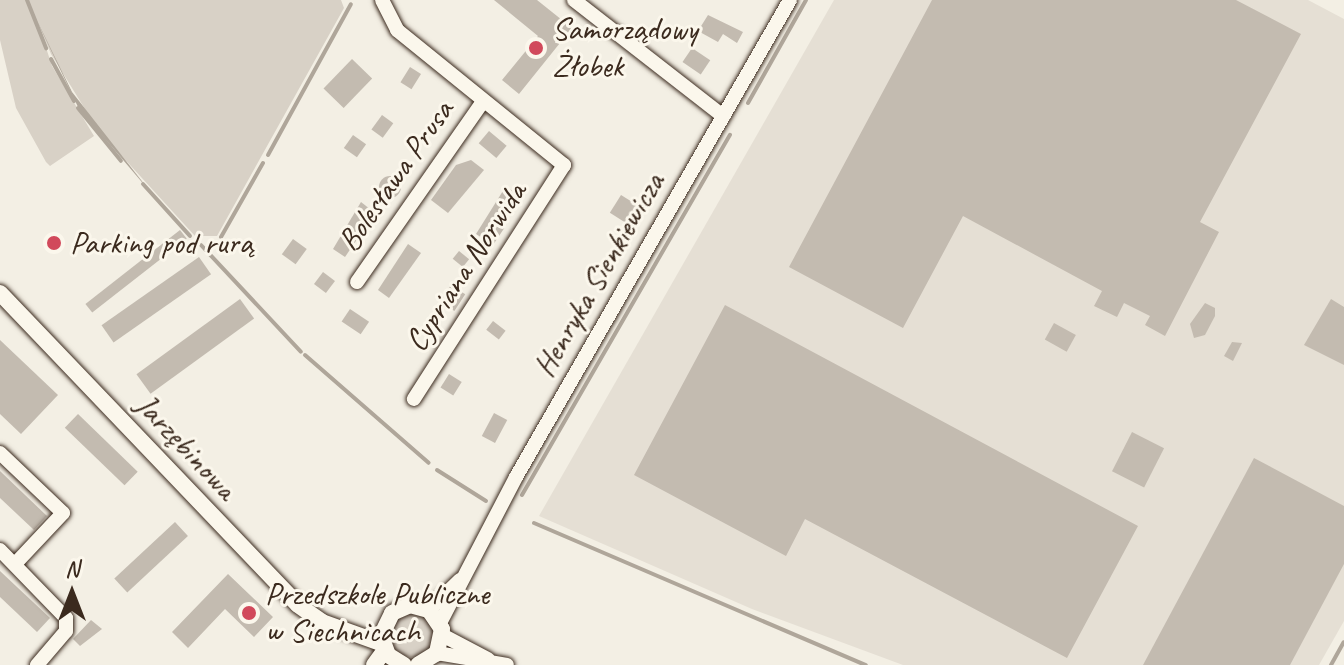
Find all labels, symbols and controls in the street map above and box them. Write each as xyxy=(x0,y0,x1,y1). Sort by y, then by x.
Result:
place label: Samorządowy Żłobek xyxy=(552,11,697,86)
marker: Samorządowy Żłobek xyxy=(527,39,545,57)
street label: Bolesława Prusa xyxy=(330,93,462,259)
street label: Henryka Sienkiewicza xyxy=(525,166,673,384)
street label: Cypriana Norwida xyxy=(397,175,535,359)
place label: Parking pod rurą xyxy=(70,224,253,262)
marker: Parking pod rurą xyxy=(45,234,63,252)
street label: Jarzębinowa xyxy=(127,386,245,508)
north arrow xyxy=(32,553,112,633)
text: N xyxy=(65,555,79,583)
place label: Przedszkole Publiczne w Siechnicach xyxy=(265,576,489,651)
marker: Przedszkole Publiczne w Siechnicach xyxy=(240,604,258,622)

